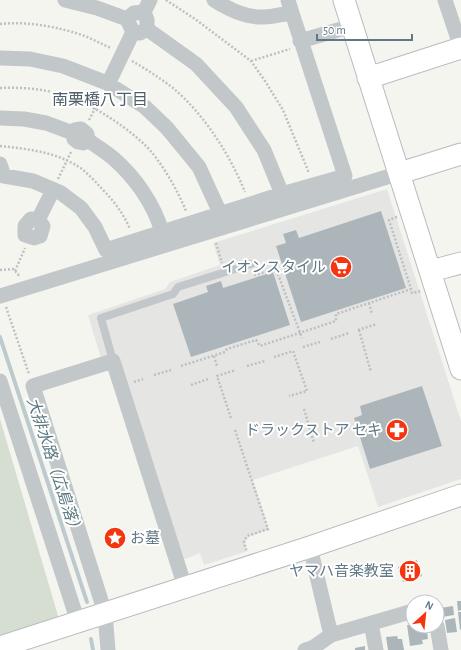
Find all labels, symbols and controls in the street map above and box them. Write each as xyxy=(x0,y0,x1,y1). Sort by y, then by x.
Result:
scale bar xyxy=(317,16,412,42)
text: 50 m xyxy=(323,24,346,36)
district label: 南栗橋八丁目 xyxy=(52,91,148,108)
supermarket icon: イオンスタイル xyxy=(328,254,354,280)
place label: イオンスタイル xyxy=(221,259,326,275)
water label: 大排水路（広島落） xyxy=(24,395,85,537)
pharmacy icon: ドラックストア セキ xyxy=(384,417,410,443)
place label: ドラックストア セキ xyxy=(245,422,382,438)
place icon: お墓 xyxy=(102,525,128,551)
place label: お墓 xyxy=(130,530,160,546)
building icon: ヤマハ音楽教室 xyxy=(397,558,423,584)
place label: ヤマハ音楽教室 xyxy=(289,563,394,579)
north arrow xyxy=(405,594,445,634)
text: N xyxy=(423,599,435,612)

